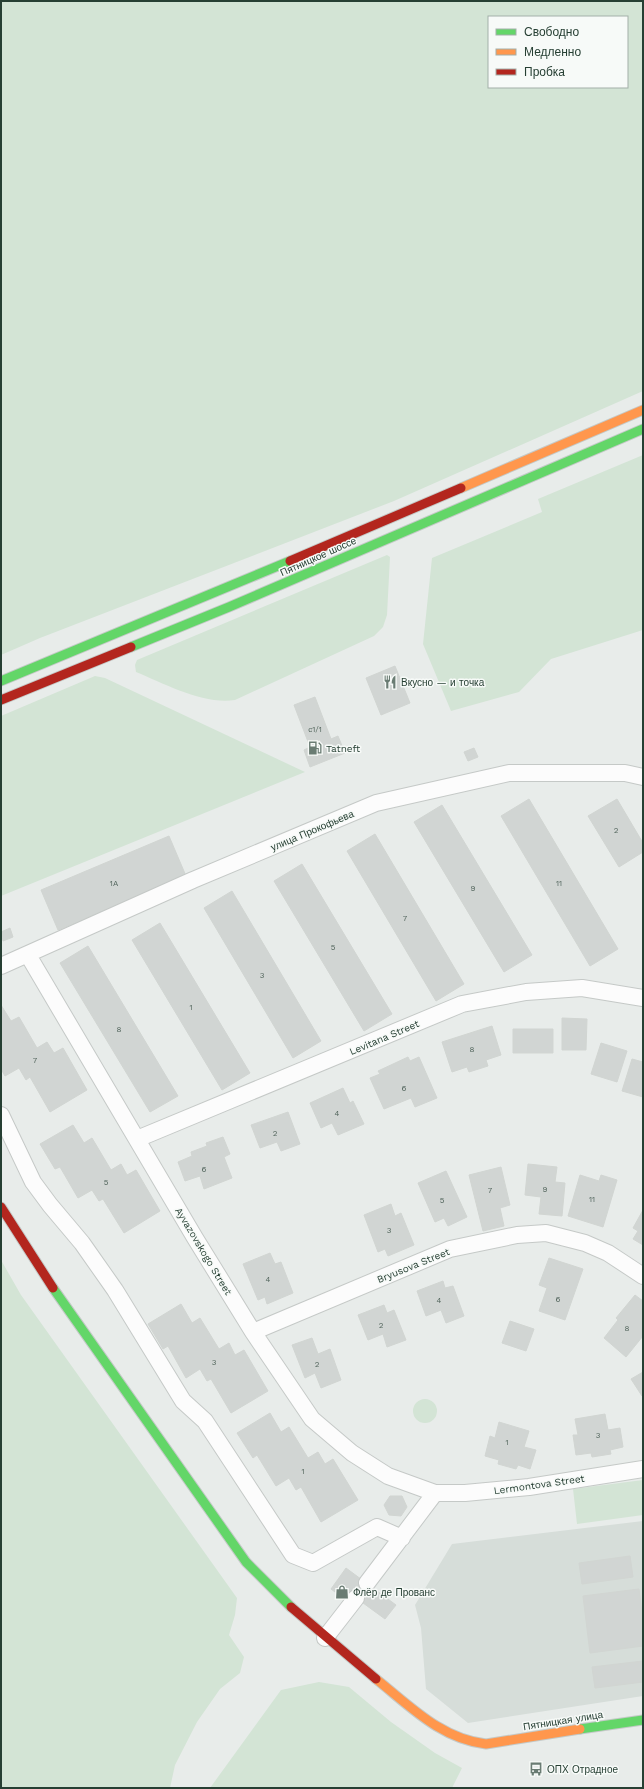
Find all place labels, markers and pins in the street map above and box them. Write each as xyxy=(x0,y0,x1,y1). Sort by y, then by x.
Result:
restaurant icon: Вкусно — и точка xyxy=(382,674,398,690)
place label: Вкусно — и точка xyxy=(401,677,485,688)
fuel station icon: Tatneft xyxy=(307,740,323,756)
place label: Tatneft xyxy=(326,743,361,754)
shop icon: Флёр де Прованс xyxy=(334,1584,350,1600)
place label: Флёр де Прованс xyxy=(353,1587,435,1598)
bus stop icon: ОПХ Отрадное xyxy=(528,1761,544,1777)
place label: ОПХ Отрадное xyxy=(547,1764,618,1775)

